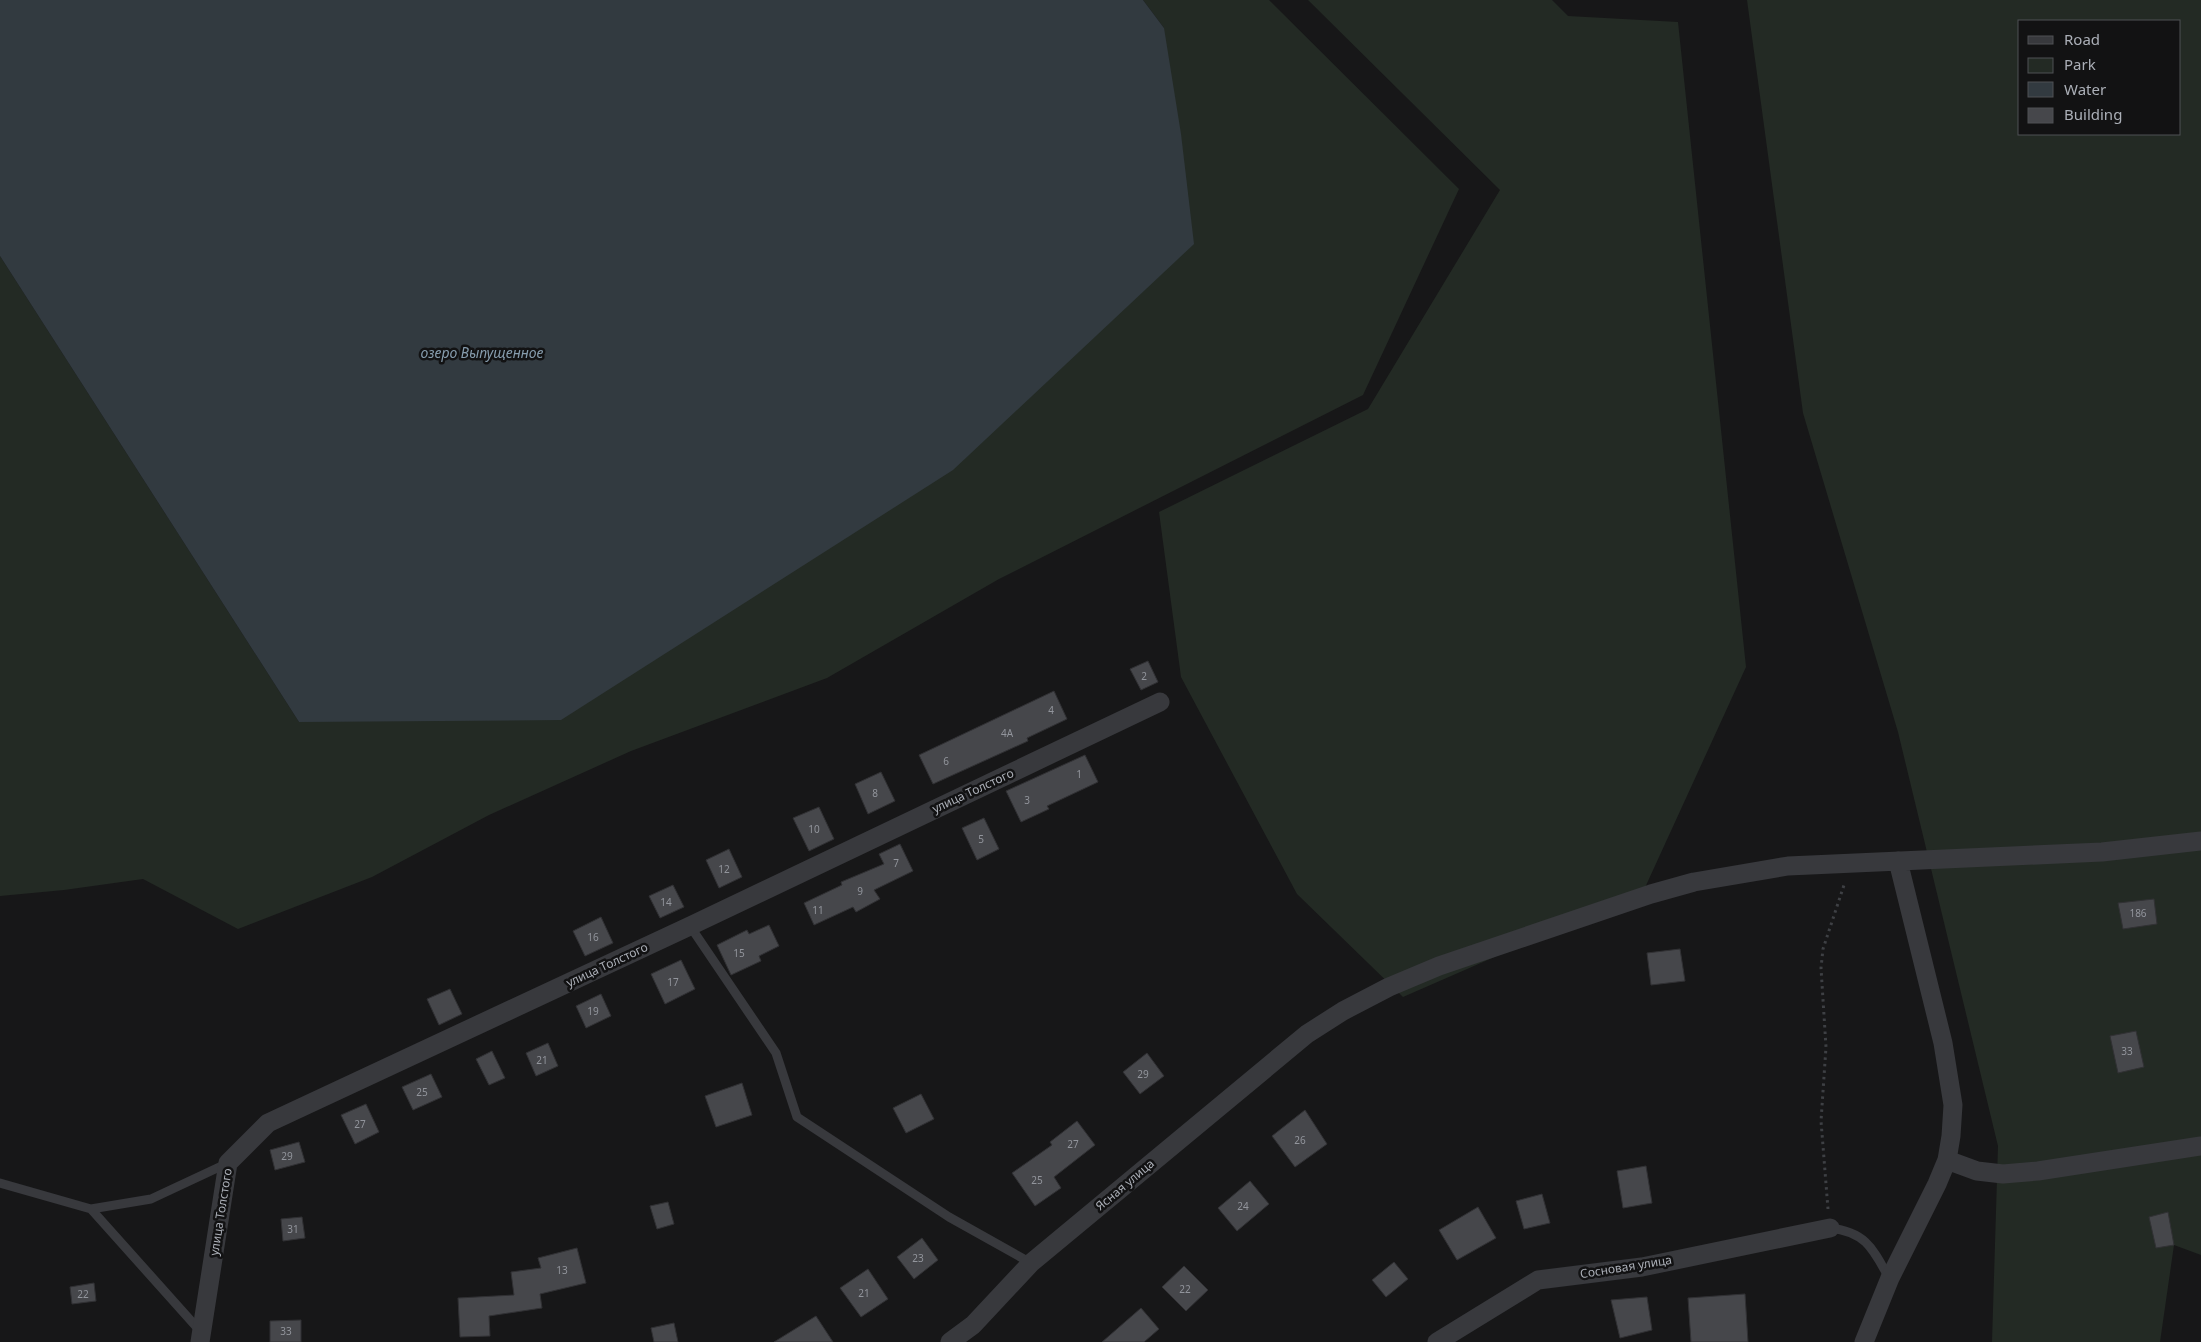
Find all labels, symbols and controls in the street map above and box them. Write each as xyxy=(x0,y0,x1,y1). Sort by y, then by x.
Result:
legend xyxy=(2018,20,2181,135)
text: Road xyxy=(2064,29,2100,49)
text: Park xyxy=(2064,54,2096,74)
text: Water xyxy=(2064,79,2106,99)
text: Building xyxy=(2064,104,2122,124)
water label: озеро Выпущенное xyxy=(421,343,544,362)
house number: 2 xyxy=(1141,669,1147,683)
house number: 4 xyxy=(1048,703,1054,717)
house number: 4А xyxy=(1001,726,1014,740)
house number: 6 xyxy=(943,754,949,768)
street label: улица Толстого xyxy=(929,764,1016,817)
house number: 1 xyxy=(1076,767,1082,781)
house number: 8 xyxy=(872,786,878,800)
house number: 3 xyxy=(1024,793,1030,807)
house number: 10 xyxy=(808,822,820,836)
house number: 5 xyxy=(978,832,984,846)
house number: 7 xyxy=(893,856,899,870)
house number: 12 xyxy=(718,862,730,876)
house number: 9 xyxy=(857,884,863,898)
house number: 14 xyxy=(660,895,672,909)
house number: 11 xyxy=(812,903,824,917)
house number: 186 xyxy=(2129,906,2147,920)
house number: 16 xyxy=(587,930,599,944)
street label: улица Толстого xyxy=(563,938,650,991)
house number: 15 xyxy=(733,946,745,960)
house number: 17 xyxy=(667,975,679,989)
house number: 19 xyxy=(587,1004,599,1018)
house number: 33 xyxy=(2121,1044,2133,1058)
house number: 21 xyxy=(536,1053,548,1067)
house number: 29 xyxy=(1137,1067,1149,1081)
house number: 25 xyxy=(416,1085,428,1099)
house number: 27 xyxy=(354,1117,366,1131)
house number: 26 xyxy=(1294,1133,1306,1147)
house number: 27 xyxy=(1067,1137,1079,1151)
house number: 29 xyxy=(281,1149,293,1163)
street label: Ясная улица xyxy=(1092,1155,1158,1214)
street label: улица Толстого xyxy=(205,1167,236,1257)
house number: 25 xyxy=(1031,1173,1043,1187)
house number: 24 xyxy=(1237,1199,1249,1213)
house number: 31 xyxy=(287,1222,299,1236)
house number: 23 xyxy=(912,1251,924,1265)
street label: Сосновая улица xyxy=(1579,1251,1673,1282)
house number: 13 xyxy=(556,1263,568,1277)
house number: 22 xyxy=(1179,1282,1191,1296)
house number: 21 xyxy=(858,1286,870,1300)
house number: 22 xyxy=(77,1287,89,1301)
house number: 33 xyxy=(280,1324,292,1338)

